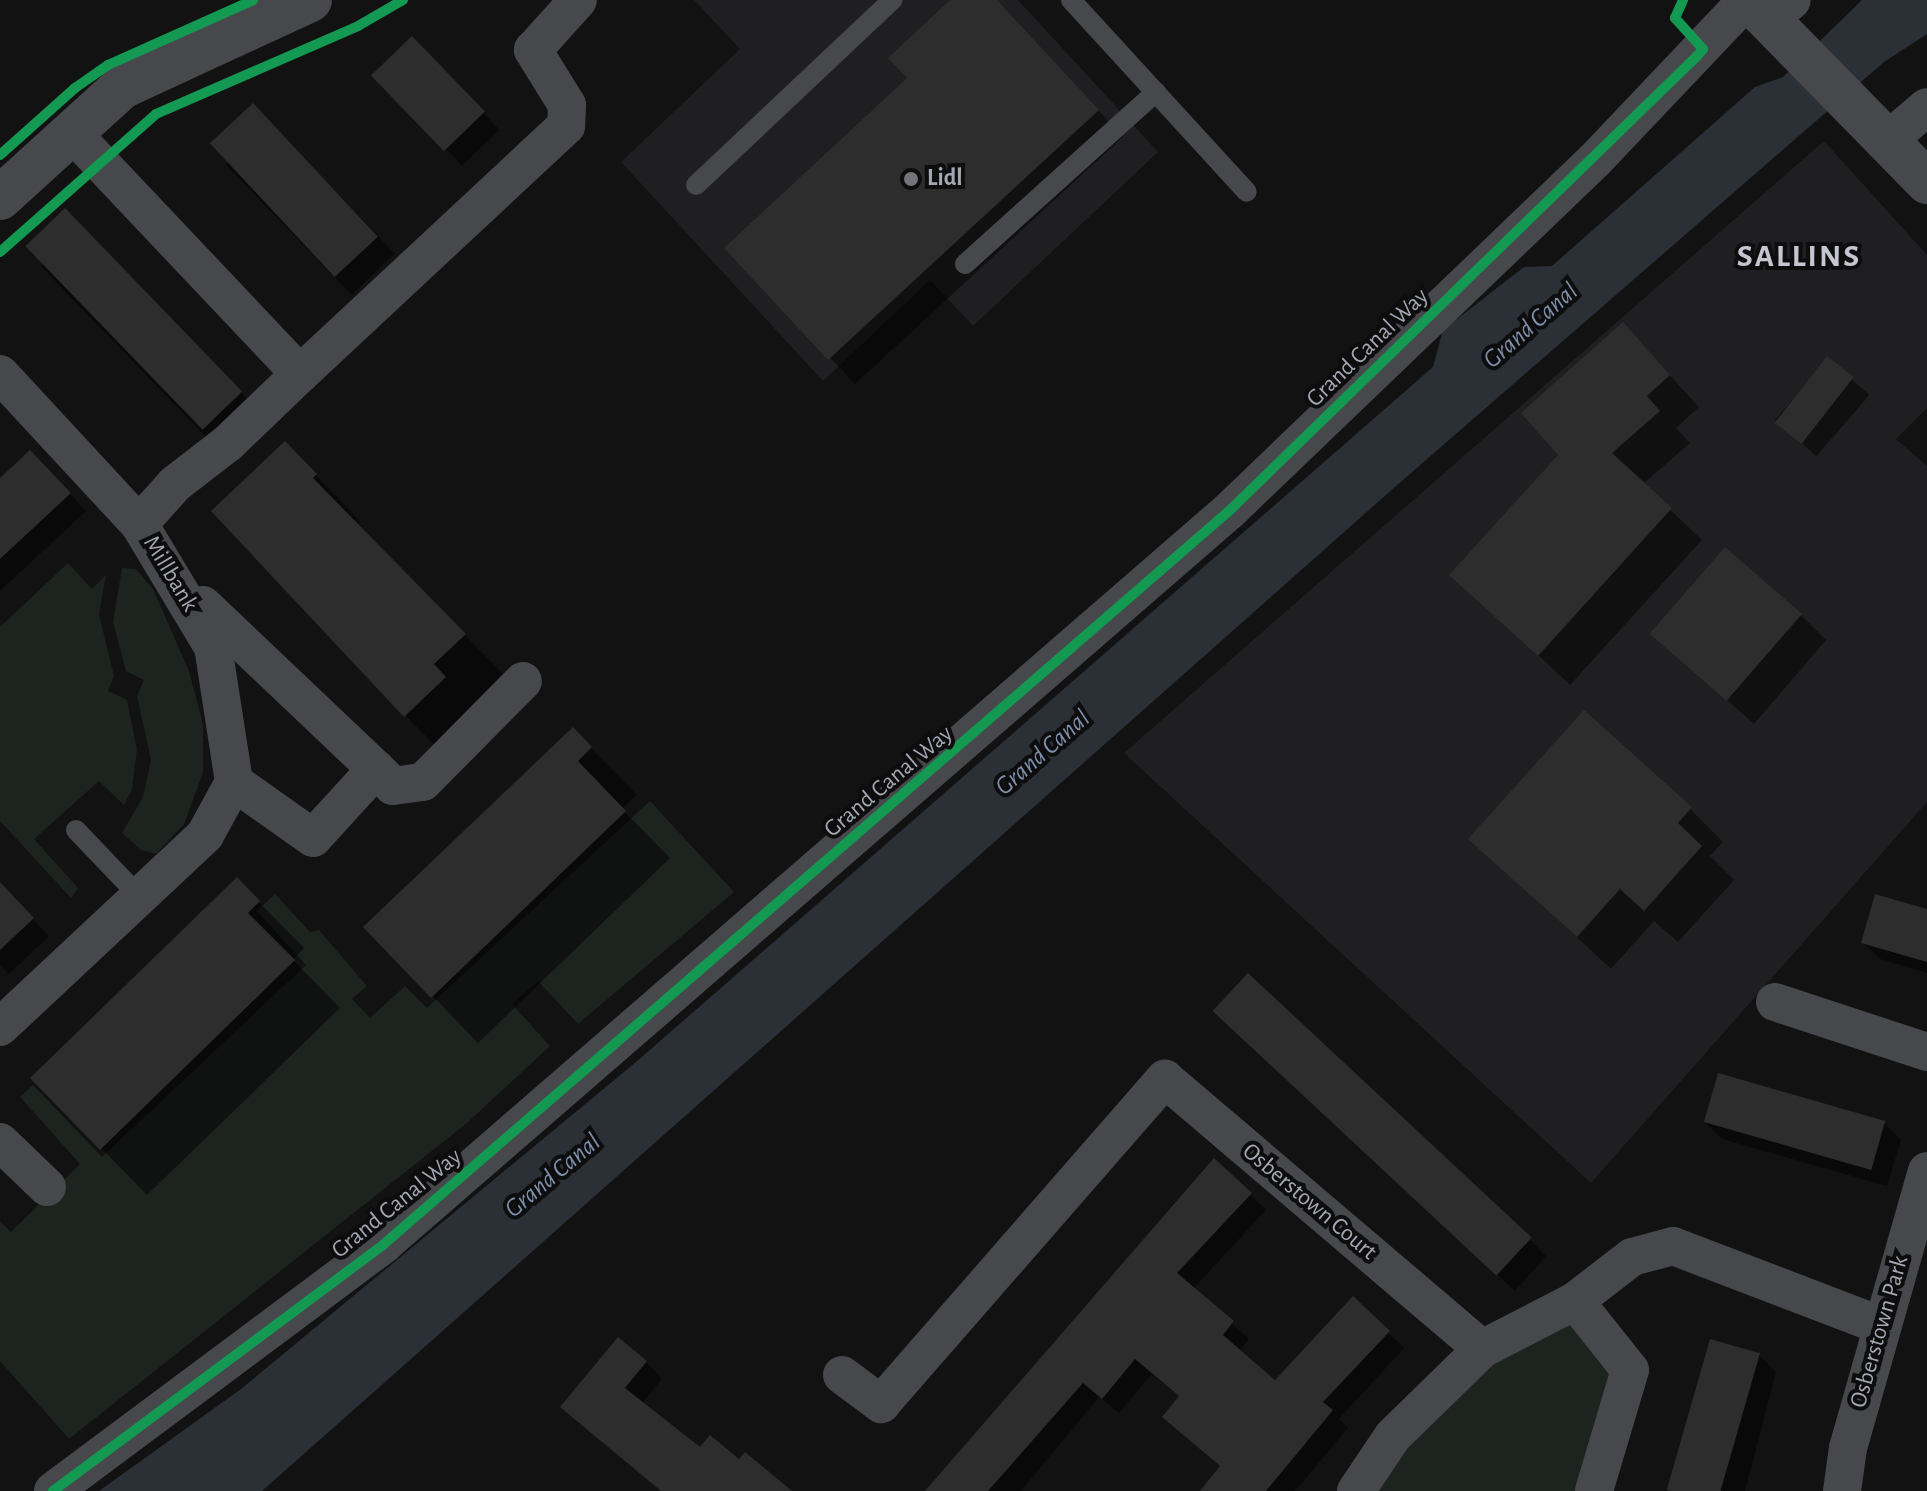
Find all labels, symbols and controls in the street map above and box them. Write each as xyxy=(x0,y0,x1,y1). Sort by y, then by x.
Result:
place label: Lidl xyxy=(927,165,963,193)
marker: Lidl xyxy=(902,170,920,188)
district label: SALLINS xyxy=(1737,237,1861,275)
water label: Grand Canal xyxy=(1477,276,1585,376)
street label: Grand Canal Way xyxy=(1301,282,1435,414)
street label: Millbank xyxy=(136,531,204,617)
water label: Grand Canal xyxy=(989,703,1097,803)
street label: Grand Canal Way xyxy=(819,720,959,844)
water label: Grand Canal xyxy=(499,1127,607,1225)
street label: Osberstown Court xyxy=(1236,1137,1382,1267)
street label: Grand Canal Way xyxy=(326,1143,468,1265)
street label: Osberstown Park xyxy=(1845,1253,1915,1411)

